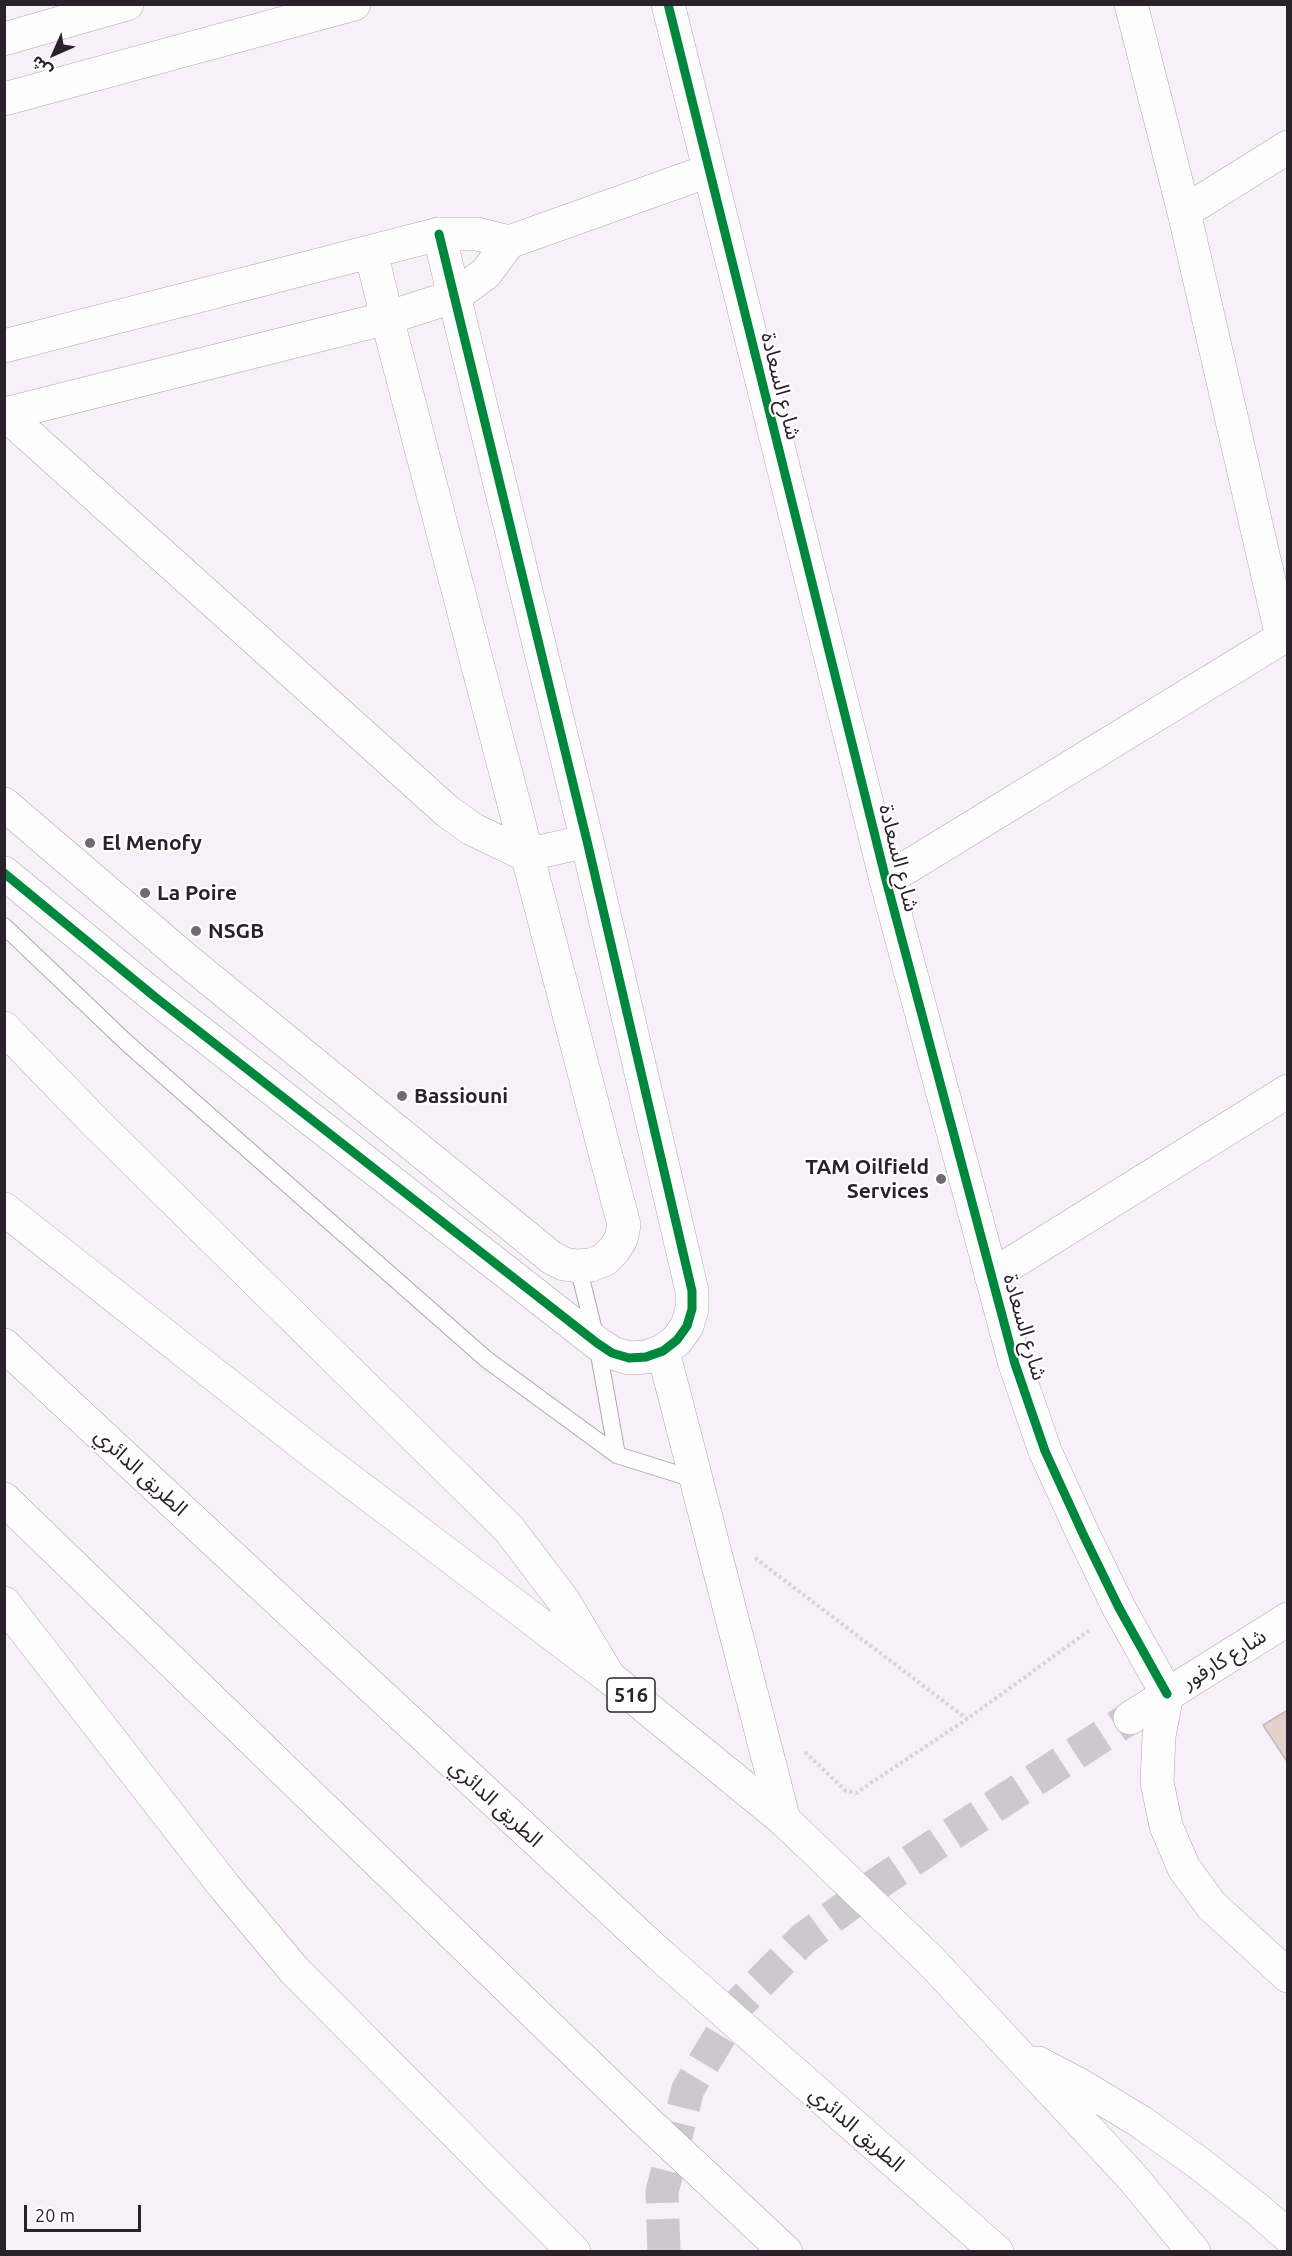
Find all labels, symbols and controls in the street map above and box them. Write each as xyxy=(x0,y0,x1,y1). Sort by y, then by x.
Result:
north arrow xyxy=(24,24,84,84)
text: ش xyxy=(27,53,55,81)
street label: شارع السعادة xyxy=(756,330,806,442)
street label: شارع السعادة xyxy=(874,802,924,914)
place label: El Menofy xyxy=(102,830,202,856)
marker: El Menofy xyxy=(83,836,97,850)
place label: La Poire xyxy=(157,880,237,906)
marker: La Poire xyxy=(138,886,152,900)
place label: NSGB xyxy=(208,918,264,944)
marker: NSGB xyxy=(189,924,203,938)
place label: Bassiouni xyxy=(414,1083,508,1109)
marker: Bassiouni xyxy=(395,1089,409,1103)
place label: TAM Oilfield Services xyxy=(805,1154,929,1204)
marker: TAM Oilfield Services xyxy=(934,1172,948,1186)
street label: شارع السعادة xyxy=(998,1271,1052,1383)
street label: الطريق الدائري xyxy=(89,1423,193,1521)
street label: شارع كارفور xyxy=(1177,1623,1271,1695)
road number: 516 xyxy=(607,1678,655,1712)
street label: الطريق الدائري xyxy=(444,1754,548,1852)
street label: الطريق الدائري xyxy=(804,2081,910,2177)
scale bar xyxy=(27,2193,144,2231)
text: 20 m xyxy=(35,2205,75,2225)

